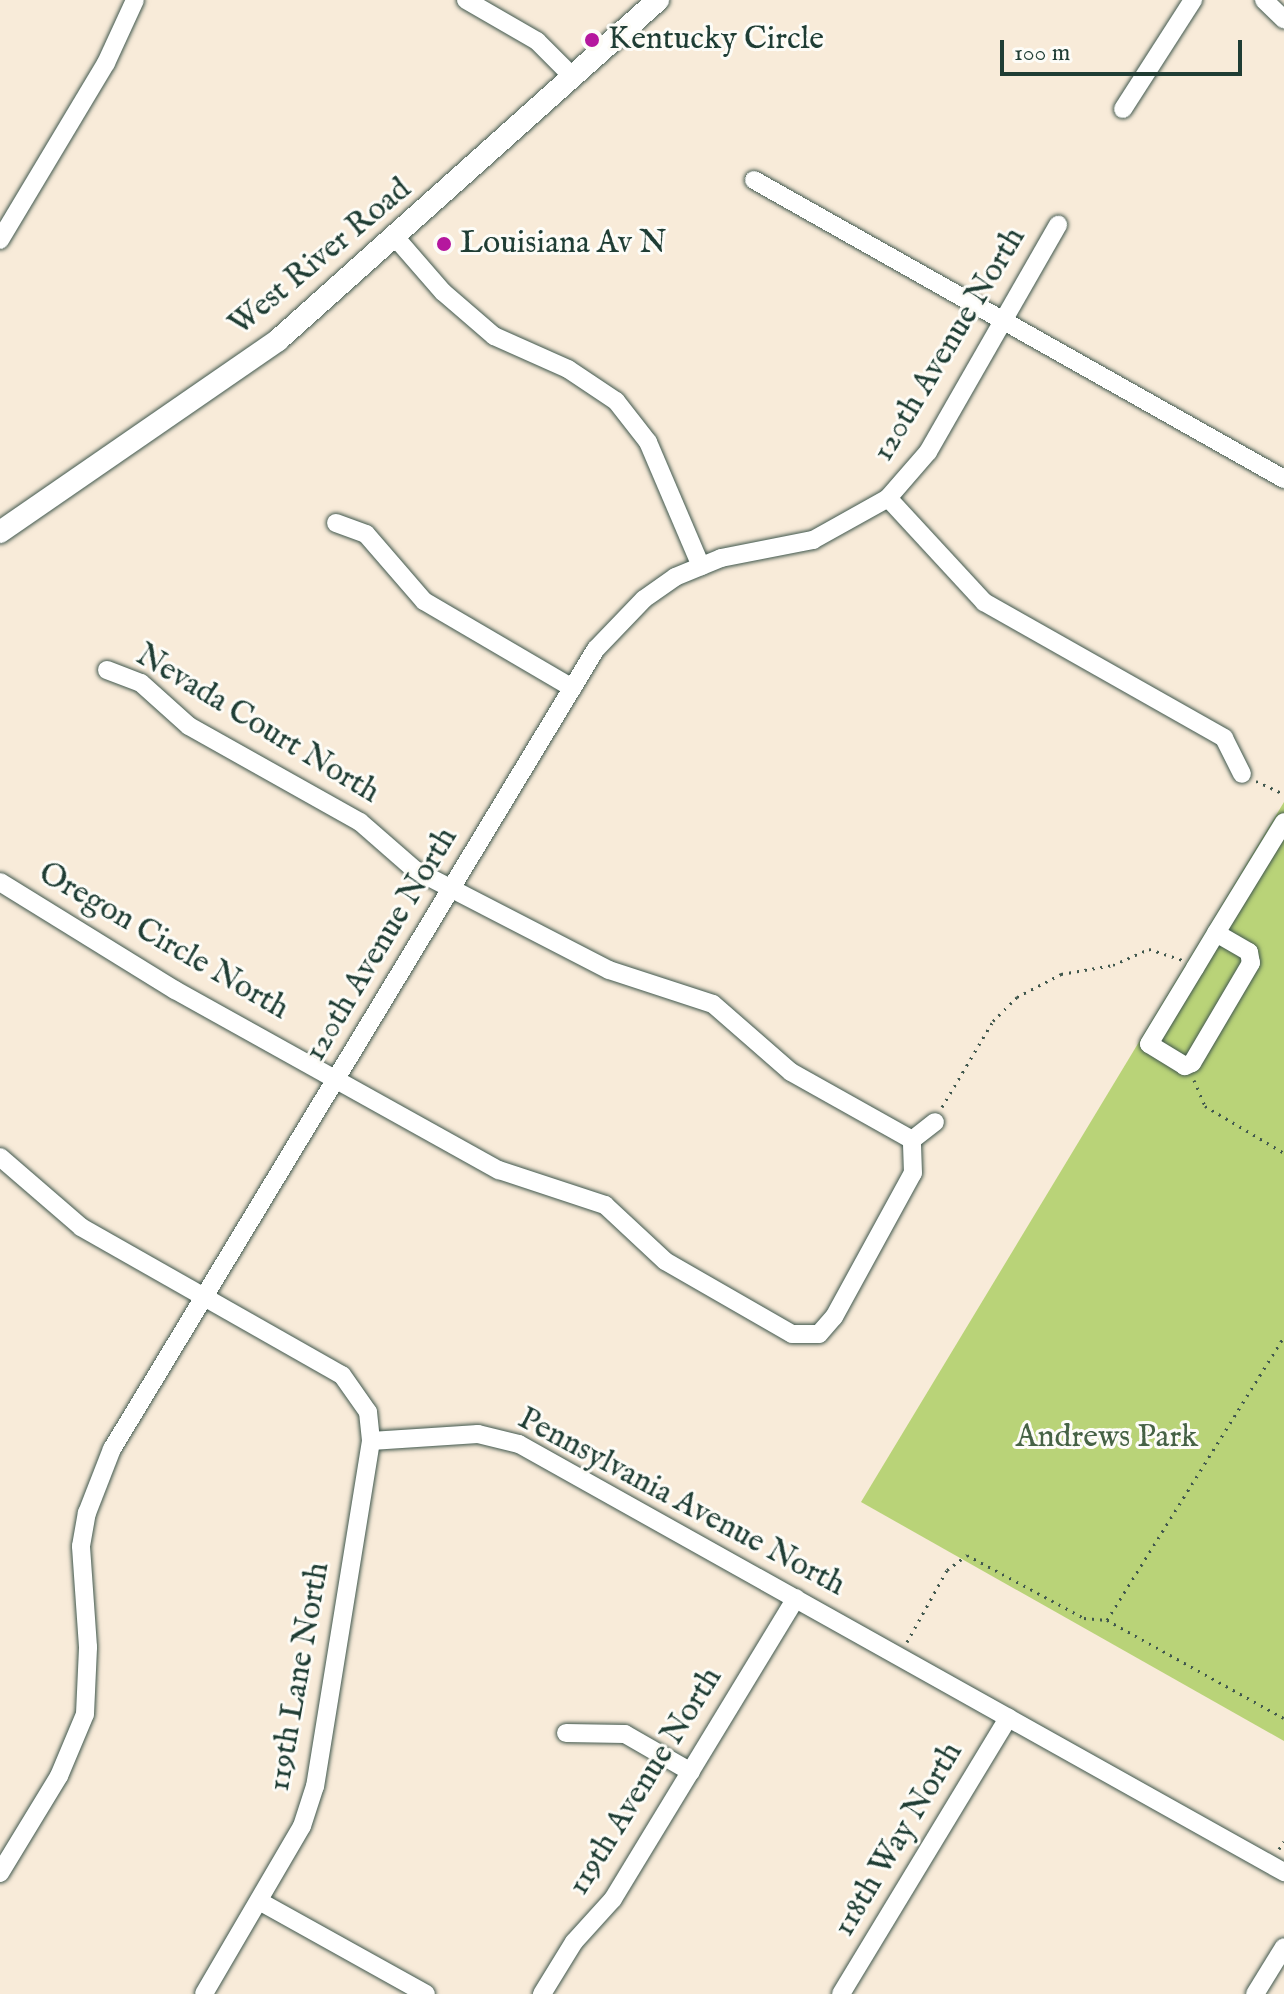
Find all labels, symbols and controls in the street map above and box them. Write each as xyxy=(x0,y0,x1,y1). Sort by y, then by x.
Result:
place label: Kentucky Circle xyxy=(608,21,824,59)
scale bar xyxy=(1004,24,1246,74)
marker: Kentucky Circle xyxy=(583,31,601,49)
text: 100 m xyxy=(1014,38,1070,69)
street label: West River Road xyxy=(222,171,420,345)
street label: 120th Avenue North xyxy=(865,221,1035,469)
place label: Louisiana Av N xyxy=(460,225,667,263)
marker: Louisiana Av N xyxy=(435,235,453,253)
street label: Nevada Court North xyxy=(128,637,386,813)
street label: 120th Avenue North xyxy=(297,821,467,1069)
street label: Oregon Circle North xyxy=(31,855,295,1029)
street label: Pennsylvania Avenue North xyxy=(511,1400,851,1606)
park label: Andrews Park xyxy=(1016,1419,1198,1457)
street label: 119th Lane North xyxy=(261,1560,339,1794)
street label: 119th Avenue North xyxy=(560,1661,732,1903)
street label: 118th Way North xyxy=(826,1736,972,1944)

